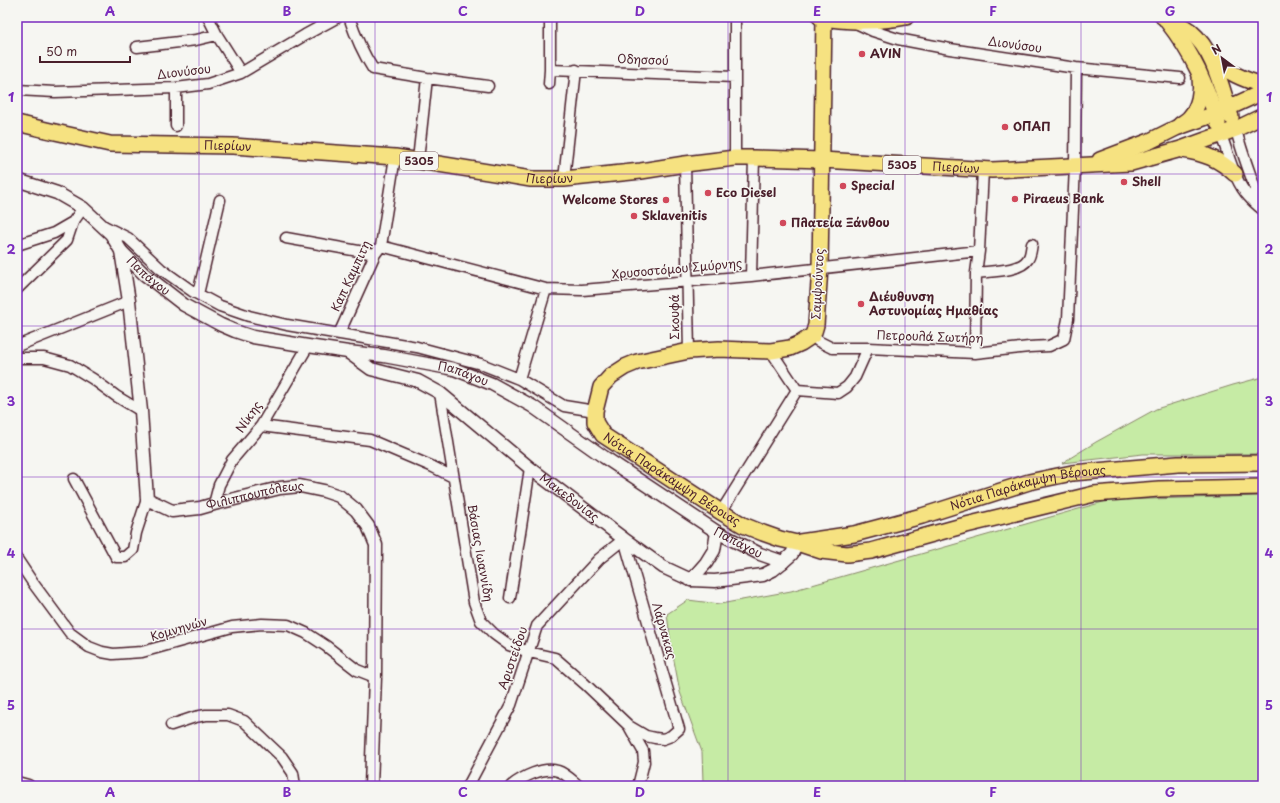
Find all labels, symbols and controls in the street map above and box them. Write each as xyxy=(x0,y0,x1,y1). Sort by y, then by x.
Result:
text: A xyxy=(105,1,115,20)
text: B xyxy=(283,1,292,20)
text: C xyxy=(458,1,468,20)
text: D xyxy=(635,1,645,20)
text: E xyxy=(813,1,821,20)
text: F xyxy=(989,1,997,20)
text: G xyxy=(1165,1,1175,20)
street label: Διονύσου xyxy=(987,31,1043,57)
scale bar xyxy=(40,38,130,64)
north arrow xyxy=(1202,38,1242,78)
text: N xyxy=(1208,39,1225,59)
text: 50 m xyxy=(46,42,77,60)
place label: AVIN xyxy=(870,44,901,62)
street label: Οδησσού xyxy=(617,49,669,69)
marker: AVIN xyxy=(857,49,867,59)
street label: Διονύσου xyxy=(156,59,212,83)
text: 1 xyxy=(8,87,14,106)
text: 1 xyxy=(1266,87,1272,106)
place label: ΟΠΑΠ xyxy=(1013,117,1051,135)
marker: ΟΠΑΠ xyxy=(1000,122,1010,132)
street label: Πιερίων xyxy=(204,136,252,155)
road number: 5305 xyxy=(400,152,438,170)
road number: 5305 xyxy=(883,156,921,174)
street label: Πιερίων xyxy=(931,156,980,177)
street label: Πιερίων xyxy=(524,168,574,188)
place label: Shell xyxy=(1132,172,1161,190)
place label: Special xyxy=(851,176,895,194)
marker: Shell xyxy=(1119,177,1129,187)
marker: Special xyxy=(838,181,848,191)
place label: Eco Diesel xyxy=(716,183,776,201)
marker: Eco Diesel xyxy=(703,188,713,198)
place label: Piraeus Bank xyxy=(1023,189,1104,207)
place label: Welcome Stores xyxy=(562,190,658,208)
marker: Piraeus Bank xyxy=(1010,194,1020,204)
marker: Welcome Stores xyxy=(661,195,671,205)
place label: Sklavenitis xyxy=(642,206,707,224)
marker: Sklavenitis xyxy=(629,211,639,221)
place label: Πλατεία Ξάνθου xyxy=(791,213,890,231)
marker: Πλατεία Ξάνθου xyxy=(778,218,788,228)
street label: Καπ Καμπιτη xyxy=(326,237,374,314)
text: 2 xyxy=(6,239,16,258)
text: 2 xyxy=(1264,239,1274,258)
street label: Σαμψούντος xyxy=(806,248,828,320)
street label: Παπάγου xyxy=(123,251,175,299)
street label: Χρυσοστόμου Σμύρνης xyxy=(611,253,743,283)
place label: Διέυθυνση Αστυνομίας Ημαθίας xyxy=(868,287,999,319)
street label: Σκουφά xyxy=(665,294,683,340)
marker: Διέυθυνση Αστυνομίας Ημαθίας xyxy=(856,299,866,309)
street label: Πετρουλά Σωτήρη xyxy=(876,325,984,347)
street label: Παπάγου xyxy=(437,356,492,390)
text: 3 xyxy=(7,391,16,410)
text: 3 xyxy=(1265,391,1274,410)
street label: Νίκης xyxy=(231,397,266,436)
street label: Νότια Παράκαμψη Βέροιας xyxy=(600,428,744,530)
street label: Νότια Παράκαμψη Βέροιας xyxy=(947,460,1107,515)
street label: Μακεδονίας xyxy=(536,468,603,525)
street label: Φιλιππουπόλεως xyxy=(204,476,306,514)
street label: Βάσιας Ιωαννίδη xyxy=(464,503,498,603)
street label: Παπάγου xyxy=(711,522,766,562)
text: 4 xyxy=(7,543,16,562)
text: 4 xyxy=(1265,543,1274,562)
street label: Λάρνακας xyxy=(648,600,682,661)
street label: Κομνηνών xyxy=(148,611,209,645)
street label: Αριστείδου xyxy=(493,624,531,692)
text: 5 xyxy=(7,695,15,714)
text: 5 xyxy=(1265,695,1273,714)
text: A xyxy=(105,782,115,801)
text: B xyxy=(283,782,292,801)
text: C xyxy=(458,782,468,801)
text: D xyxy=(635,782,645,801)
text: E xyxy=(813,782,821,801)
text: F xyxy=(989,782,997,801)
text: G xyxy=(1165,782,1175,801)

